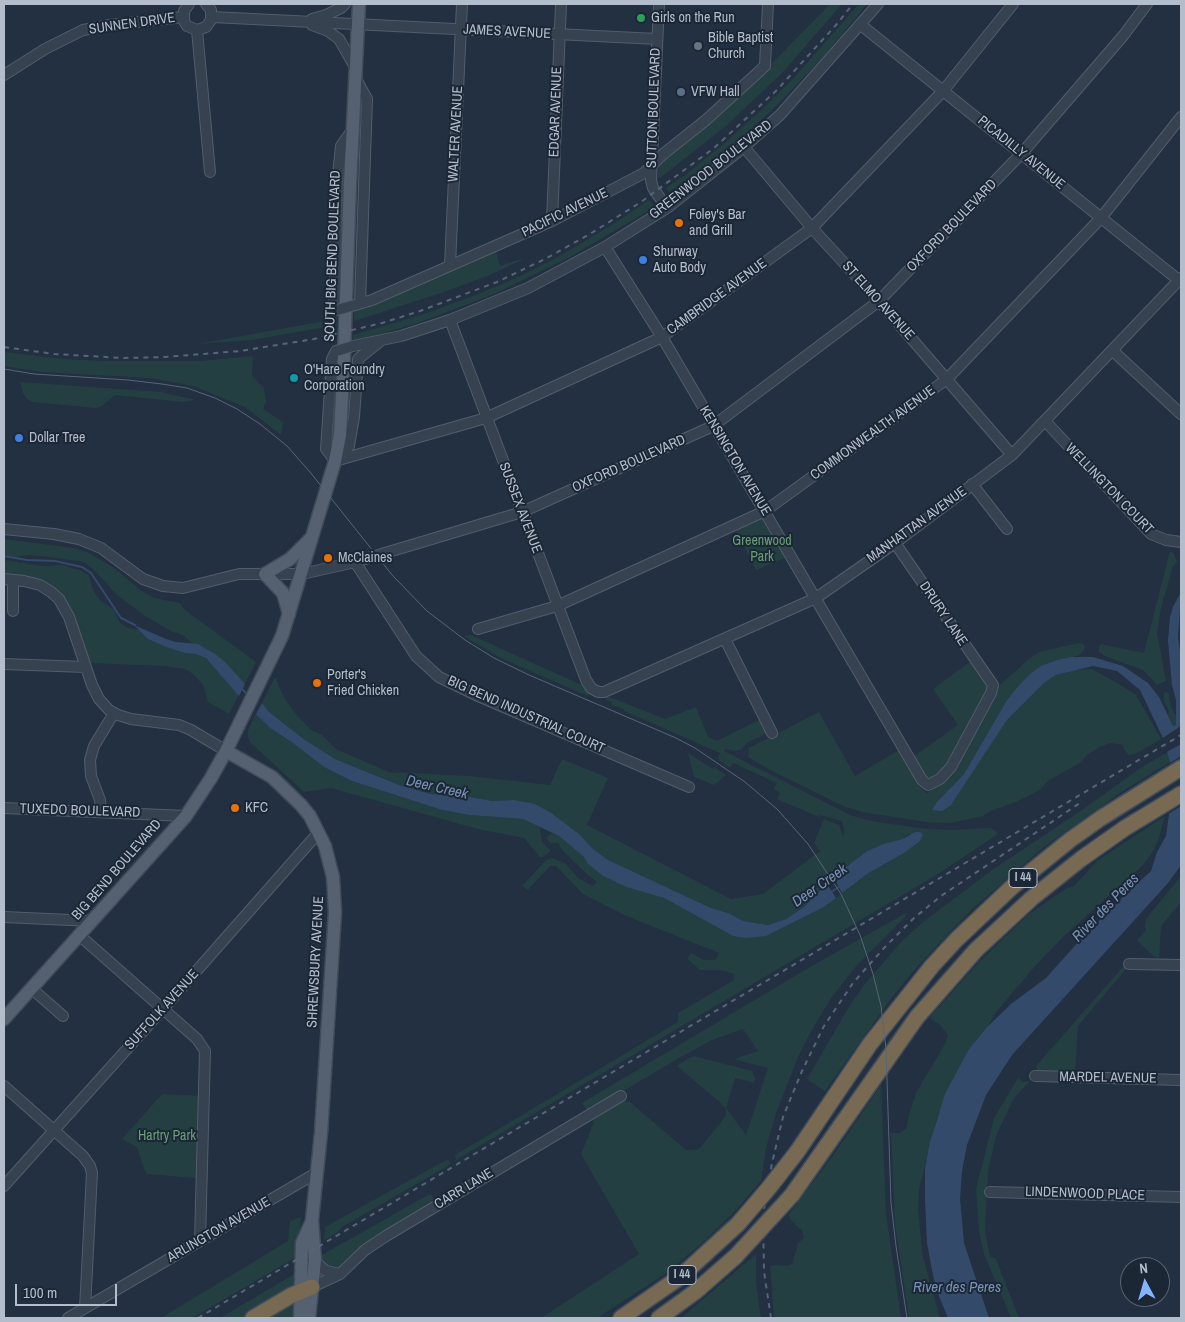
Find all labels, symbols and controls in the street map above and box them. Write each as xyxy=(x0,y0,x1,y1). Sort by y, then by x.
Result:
street label: SUNNEN DRIVE xyxy=(88,10,176,38)
place label: Girls on the Run xyxy=(651,10,735,26)
marker: Girls on the Run xyxy=(635,12,647,24)
street label: JAMES AVENUE xyxy=(463,21,551,43)
place label: Bible Baptist Church xyxy=(708,30,773,62)
marker: Bible Baptist Church xyxy=(692,40,704,52)
street label: SUTTON BOULEVARD xyxy=(644,48,664,168)
street label: EDGAR AVENUE xyxy=(546,67,566,157)
place label: VFW Hall xyxy=(691,84,739,100)
street label: WALTER AVENUE xyxy=(445,86,467,182)
marker: VFW Hall xyxy=(675,86,687,98)
street label: PICADILLY AVENUE xyxy=(974,113,1068,193)
street label: GREENWOOD BOULEVARD xyxy=(646,117,776,223)
street label: SOUTH BIG BEND BOULEVARD xyxy=(322,170,344,342)
street label: OXFORD BOULEVARD xyxy=(903,176,1001,276)
street label: PACIFIC AVENUE xyxy=(519,185,611,241)
place label: Foley's Bar and Grill xyxy=(689,207,746,240)
marker: Foley's Bar and Grill xyxy=(673,217,685,229)
place label: Shurway Auto Body xyxy=(653,244,706,276)
marker: Shurway Auto Body xyxy=(637,254,649,266)
street label: CAMBRIDGE AVENUE xyxy=(664,255,770,339)
street label: ST ELMO AVENUE xyxy=(838,258,918,344)
place label: O'Hare Foundry Corporation xyxy=(304,362,385,394)
marker: O'Hare Foundry Corporation xyxy=(288,372,300,384)
street label: COMMONWEALTH AVENUE xyxy=(807,382,939,484)
street label: KENSINGTON AVENUE xyxy=(696,403,774,519)
place label: Dollar Tree xyxy=(29,430,85,446)
street label: OXFORD BOULEVARD xyxy=(570,431,688,497)
marker: Dollar Tree xyxy=(13,432,25,444)
street label: WELLINGTON COURT xyxy=(1061,440,1157,538)
street label: SUSSEX AVENUE xyxy=(495,460,545,556)
street label: MANHATTAN AVENUE xyxy=(864,483,970,567)
park label: Greenwood Park xyxy=(732,533,792,566)
place label: McClaines xyxy=(338,550,392,566)
marker: McClaines xyxy=(322,552,334,564)
street label: DRURY LANE xyxy=(915,579,971,649)
place label: Porter's Fried Chicken xyxy=(327,667,399,700)
street label: BIG BEND INDUSTRIAL COURT xyxy=(445,673,607,757)
marker: Porter's Fried Chicken xyxy=(311,677,323,689)
water label: Deer Creek xyxy=(404,772,470,804)
street label: TUXEDO BOULEVARD xyxy=(19,800,141,822)
place label: KFC xyxy=(245,800,268,816)
marker: KFC xyxy=(229,802,241,814)
street label: BIG BEND BOULEVARD xyxy=(69,816,165,924)
water label: Deer Creek xyxy=(789,861,851,911)
road number: I 44 xyxy=(1009,868,1037,888)
water label: River des Peres xyxy=(1069,870,1143,946)
street label: SHREWSBURY AVENUE xyxy=(304,896,328,1028)
street label: SUFFOLK AVENUE xyxy=(121,966,203,1054)
street label: MARDEL AVENUE xyxy=(1059,1069,1157,1087)
park label: Hartry Park xyxy=(138,1128,196,1144)
street label: CARR LANE xyxy=(432,1165,496,1213)
street label: LINDENWOOD PLACE xyxy=(1025,1184,1145,1204)
street label: ARLINGTON AVENUE xyxy=(164,1194,274,1266)
north arrow xyxy=(1120,1257,1170,1307)
text: N xyxy=(1138,1259,1149,1277)
road number: I 44 xyxy=(668,1266,696,1284)
scale bar xyxy=(18,1274,120,1306)
water label: River des Peres xyxy=(913,1279,1001,1297)
text: 100 m xyxy=(23,1282,57,1303)

